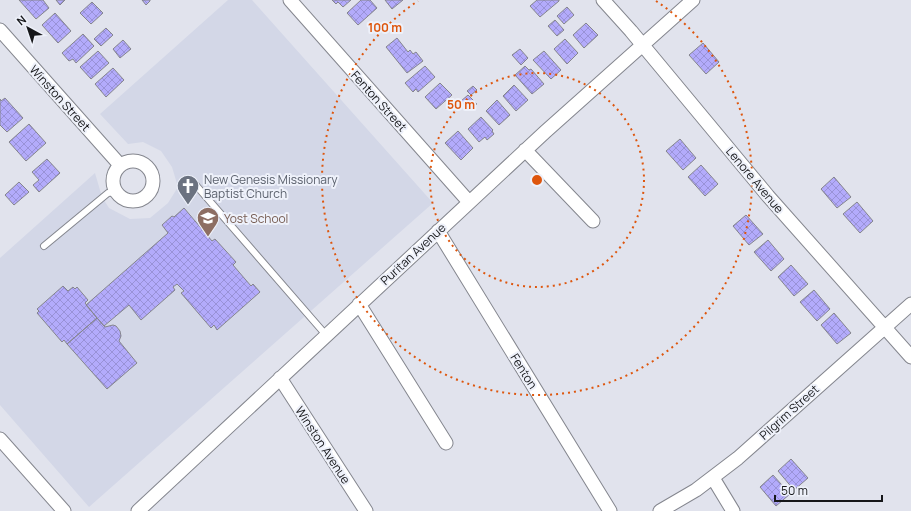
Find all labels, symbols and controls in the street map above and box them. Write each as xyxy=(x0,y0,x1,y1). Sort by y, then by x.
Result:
north arrow xyxy=(8,8,48,48)
text: N xyxy=(13,12,29,28)
text: 100 m xyxy=(368,19,402,36)
street label: Winston Street xyxy=(26,61,94,135)
street label: Fenton Street xyxy=(347,67,411,135)
text: 50 m xyxy=(447,96,475,113)
street label: Lenore Avenue xyxy=(722,143,788,217)
place label: New Genesis Missionary Baptist Church xyxy=(204,171,338,202)
church icon: New Genesis Missionary Baptist Church xyxy=(175,173,201,206)
centre of rings xyxy=(530,173,544,187)
school or university icon: Yost School xyxy=(195,205,221,238)
place label: Yost School xyxy=(224,210,288,227)
street label: Puritan Avenue xyxy=(377,219,449,289)
street label: Fenton xyxy=(507,350,541,392)
street label: Pilgrim Street xyxy=(755,380,823,443)
street label: Winston Avenue xyxy=(291,403,355,487)
scale bar xyxy=(775,477,882,503)
text: 50 m xyxy=(781,482,808,499)

